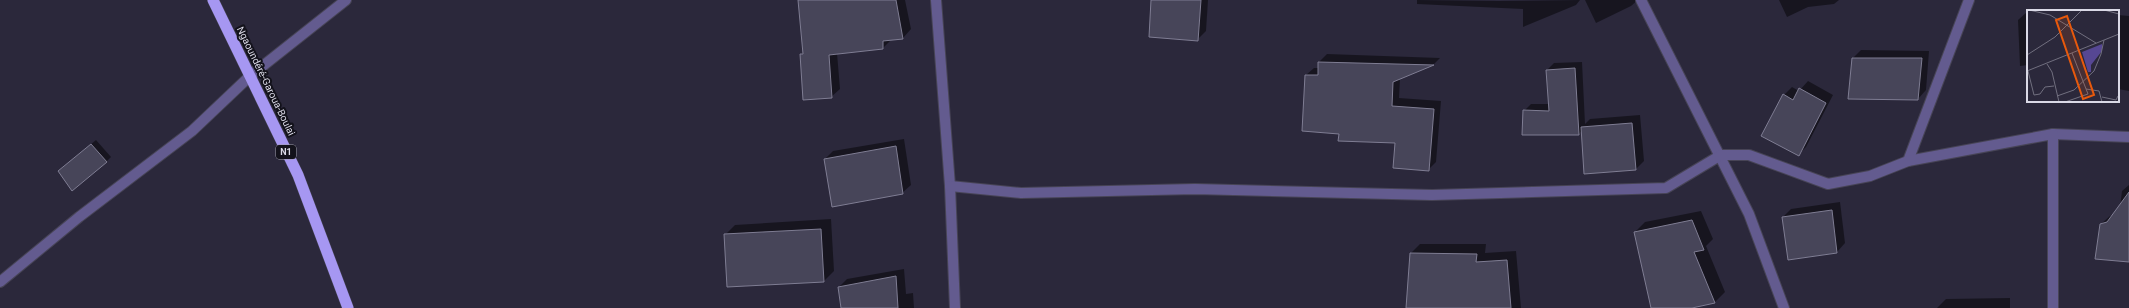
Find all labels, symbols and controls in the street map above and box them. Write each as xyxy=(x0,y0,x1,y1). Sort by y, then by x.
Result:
inset map xyxy=(2027,10,2119,102)
street label: Ngaoundéré-Garoua-Boulai xyxy=(235,25,297,137)
road number: N1 xyxy=(276,145,296,159)

